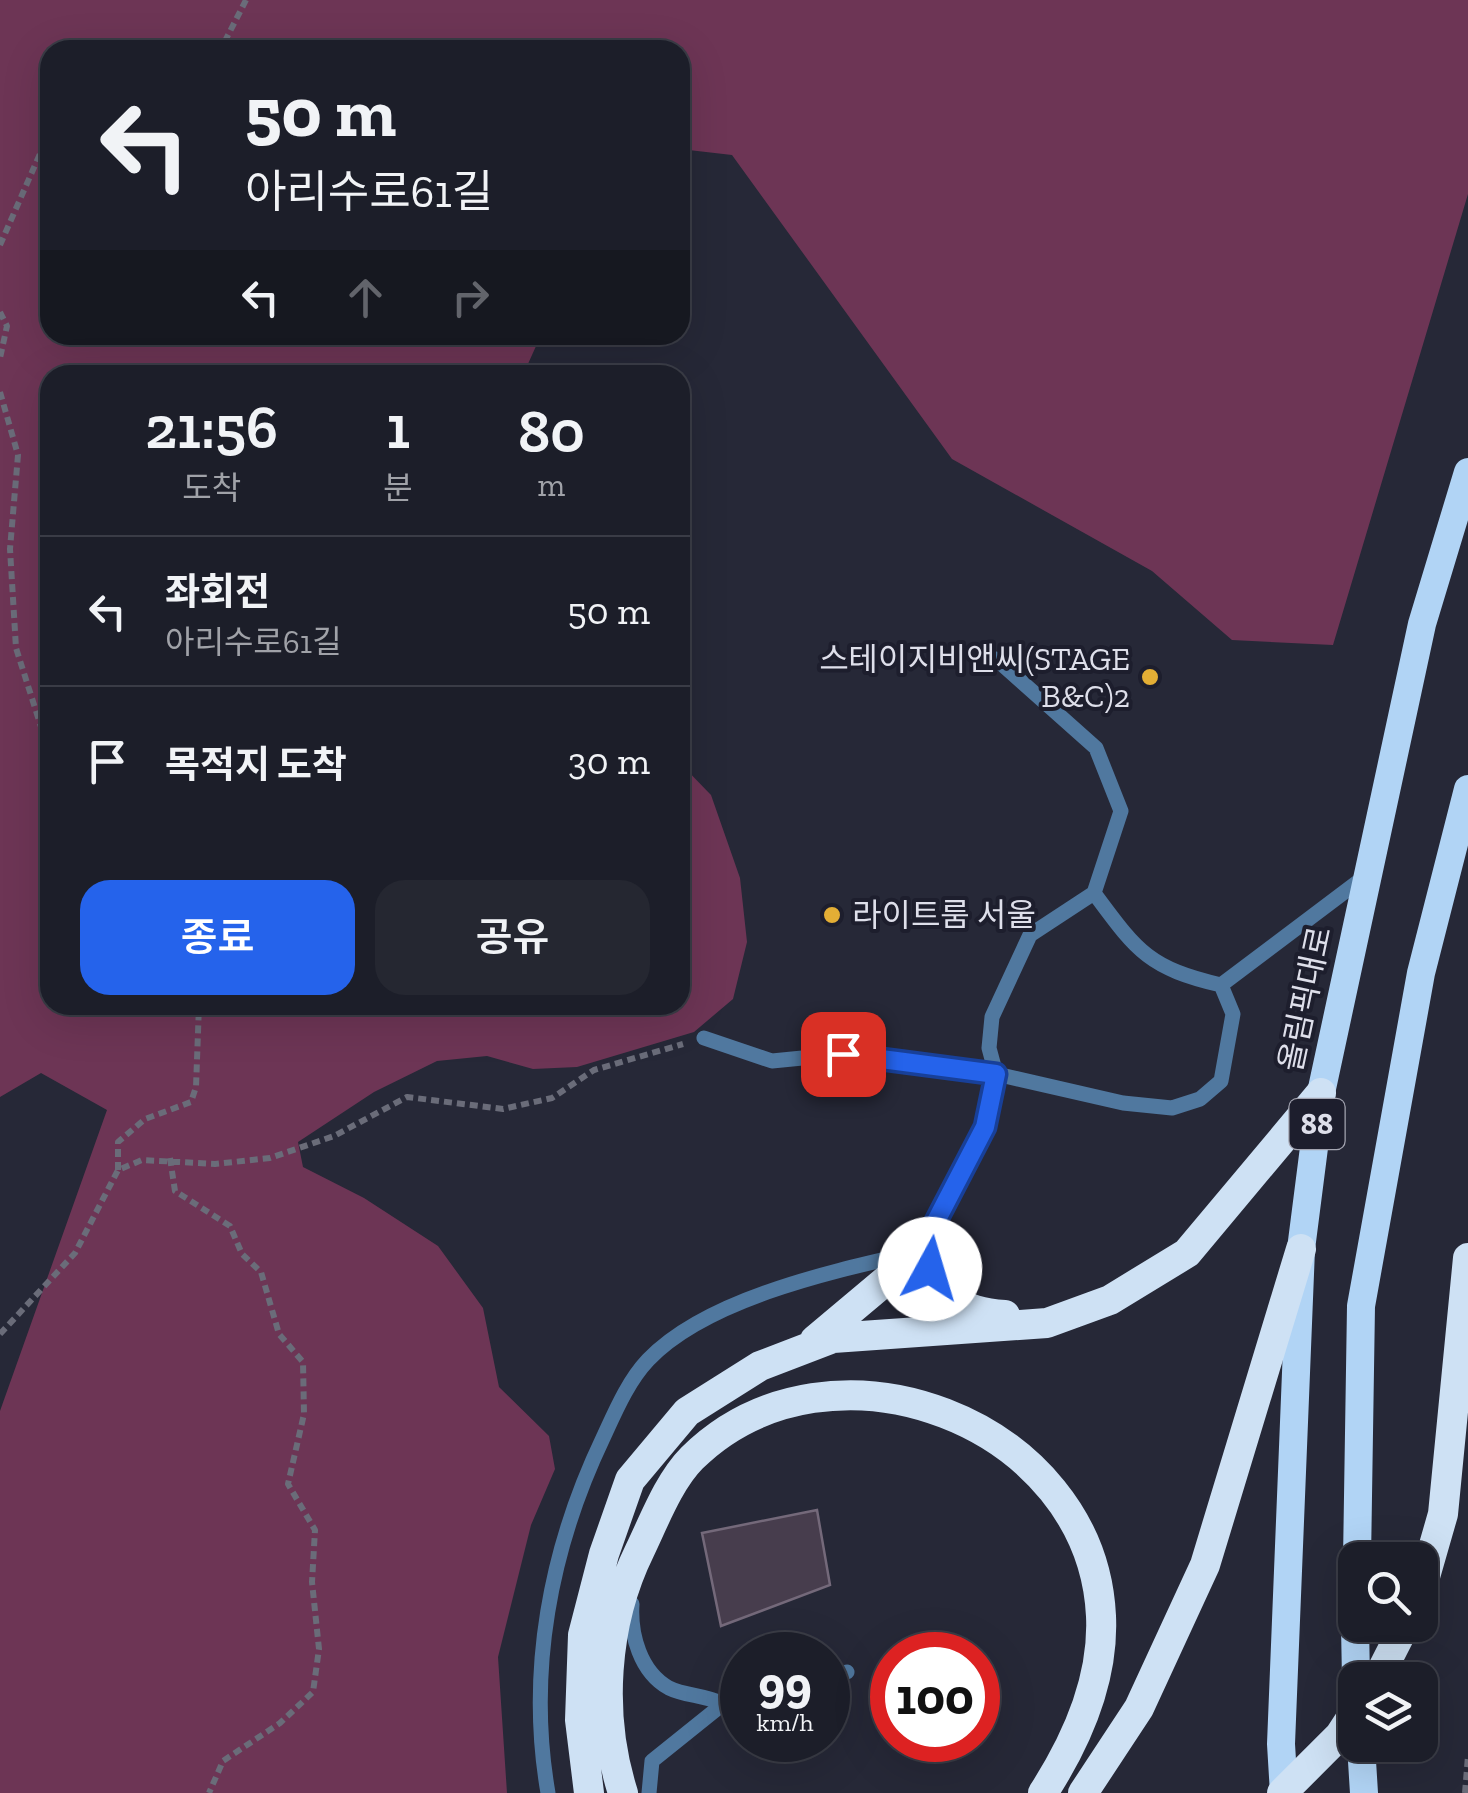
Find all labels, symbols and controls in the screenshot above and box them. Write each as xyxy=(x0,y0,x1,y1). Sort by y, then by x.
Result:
text: 50 m xyxy=(245,70,396,154)
icon: left xyxy=(80,80,210,210)
text: 아리수로61길 xyxy=(245,165,493,219)
icon: left xyxy=(233,270,288,325)
icon: ahead xyxy=(338,270,393,325)
icon: right xyxy=(443,270,498,325)
text: 21:56 xyxy=(145,391,278,463)
text: 1 xyxy=(386,391,410,463)
text: 80 xyxy=(518,395,585,467)
text: m xyxy=(538,466,565,504)
text: 도착 xyxy=(182,469,241,507)
text: 분 xyxy=(383,469,413,507)
text: 좌회전 xyxy=(165,569,270,615)
icon: left xyxy=(80,584,135,639)
text: 50 m xyxy=(567,588,650,634)
text: 아리수로61길 xyxy=(165,623,342,661)
place label: 스테이지비앤씨(STAGE B&C)2 xyxy=(819,640,1130,715)
marker: 스테이지비앤씨(STAGE B&C)2 xyxy=(1139,666,1161,688)
icon: arrive xyxy=(80,734,135,789)
text: 30 m xyxy=(568,738,650,784)
text: 목적지 도착 xyxy=(165,742,347,788)
button: 종료 xyxy=(80,880,355,995)
button: 공유 xyxy=(375,880,650,995)
place label: 라이트룸 서울 xyxy=(852,896,1036,934)
marker: 라이트룸 서울 xyxy=(821,904,843,926)
street label: 올림픽대로 xyxy=(1271,923,1339,1075)
pin xyxy=(801,1012,886,1097)
icon: arrive xyxy=(816,1027,871,1082)
road number: 88 xyxy=(1290,1099,1344,1149)
position arrow xyxy=(878,1217,982,1321)
map controls xyxy=(1338,1542,1438,1762)
button: search xyxy=(1338,1542,1438,1642)
speed limit sign: 100 xyxy=(870,1632,1000,1762)
text: 99 xyxy=(758,1655,812,1715)
button: layers xyxy=(1338,1662,1438,1762)
text: km/h xyxy=(756,1707,814,1737)

